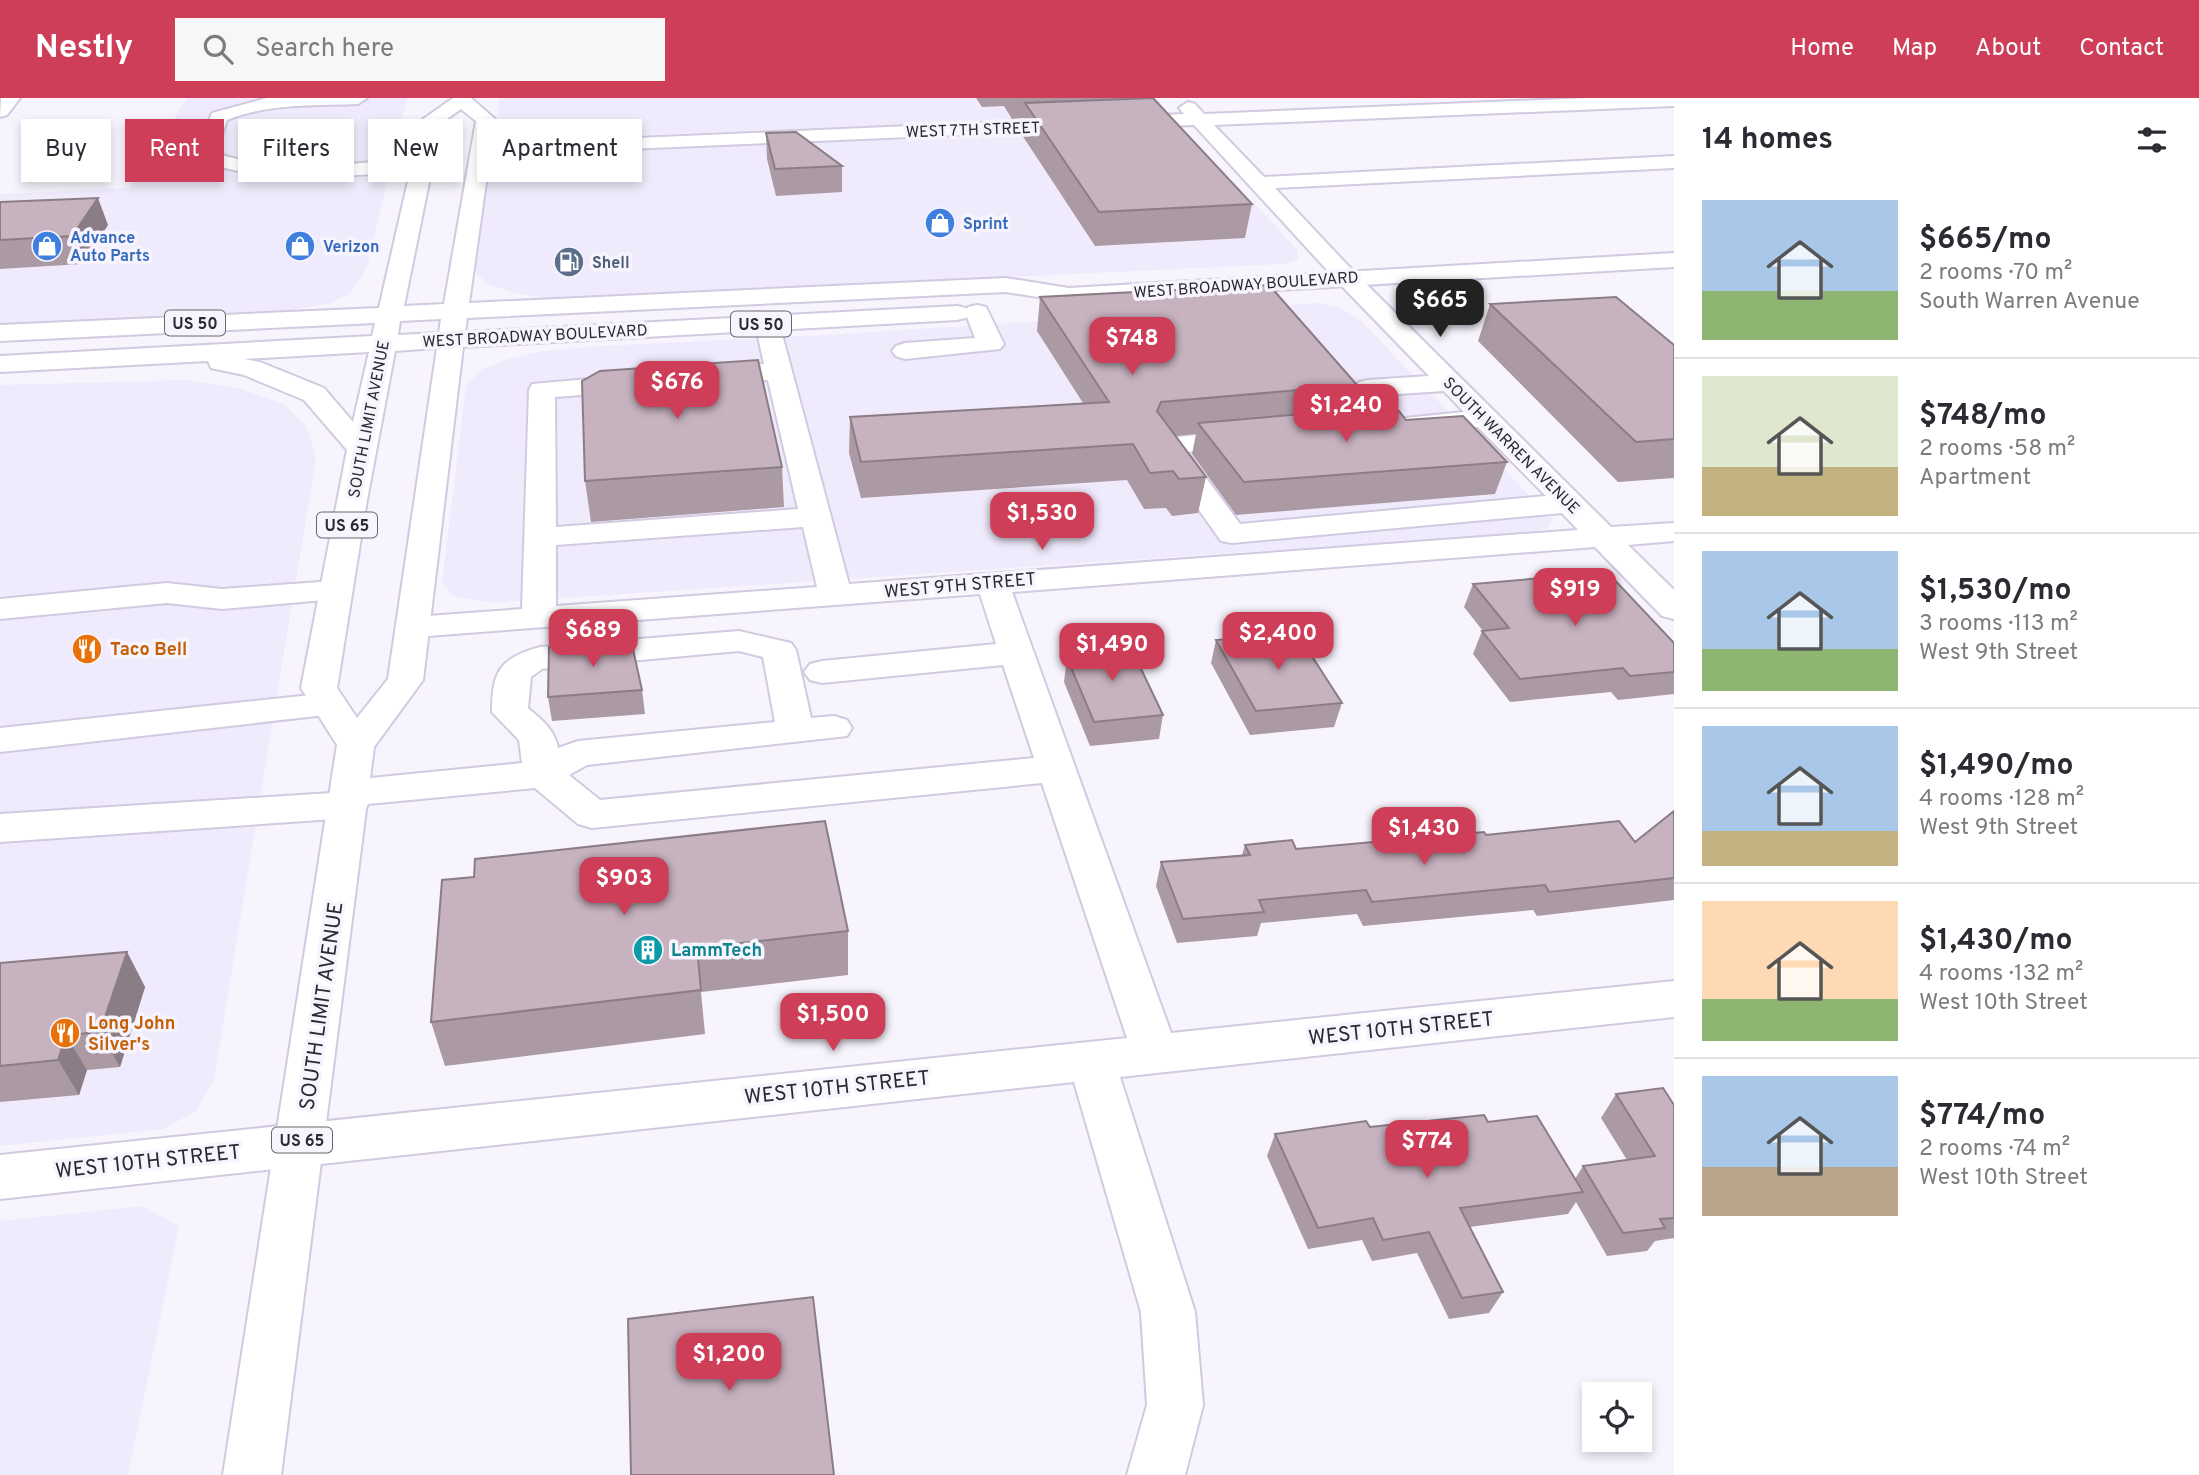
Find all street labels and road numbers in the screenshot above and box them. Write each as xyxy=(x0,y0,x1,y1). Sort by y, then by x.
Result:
street label: WEST 7TH STREET xyxy=(906,119,1041,143)
street label: WEST BROADWAY BOULEVARD xyxy=(1133,268,1359,304)
road number: US 50 xyxy=(165,311,225,336)
road number: US 50 xyxy=(731,312,791,336)
street label: WEST BROADWAY BOULEVARD xyxy=(422,321,648,353)
street label: SOUTH LIMIT AVENUE xyxy=(345,339,395,500)
street label: SOUTH WARREN AVENUE xyxy=(1438,374,1583,519)
road number: US 65 xyxy=(317,512,377,538)
street label: WEST 9TH STREET xyxy=(883,568,1037,605)
street label: SOUTH LIMIT AVENUE xyxy=(295,900,350,1112)
street label: WEST 10TH STREET xyxy=(1307,1006,1495,1053)
street label: WEST 10TH STREET xyxy=(743,1065,931,1112)
road number: US 65 xyxy=(272,1128,332,1152)
street label: WEST 10TH STREET xyxy=(54,1139,242,1186)

